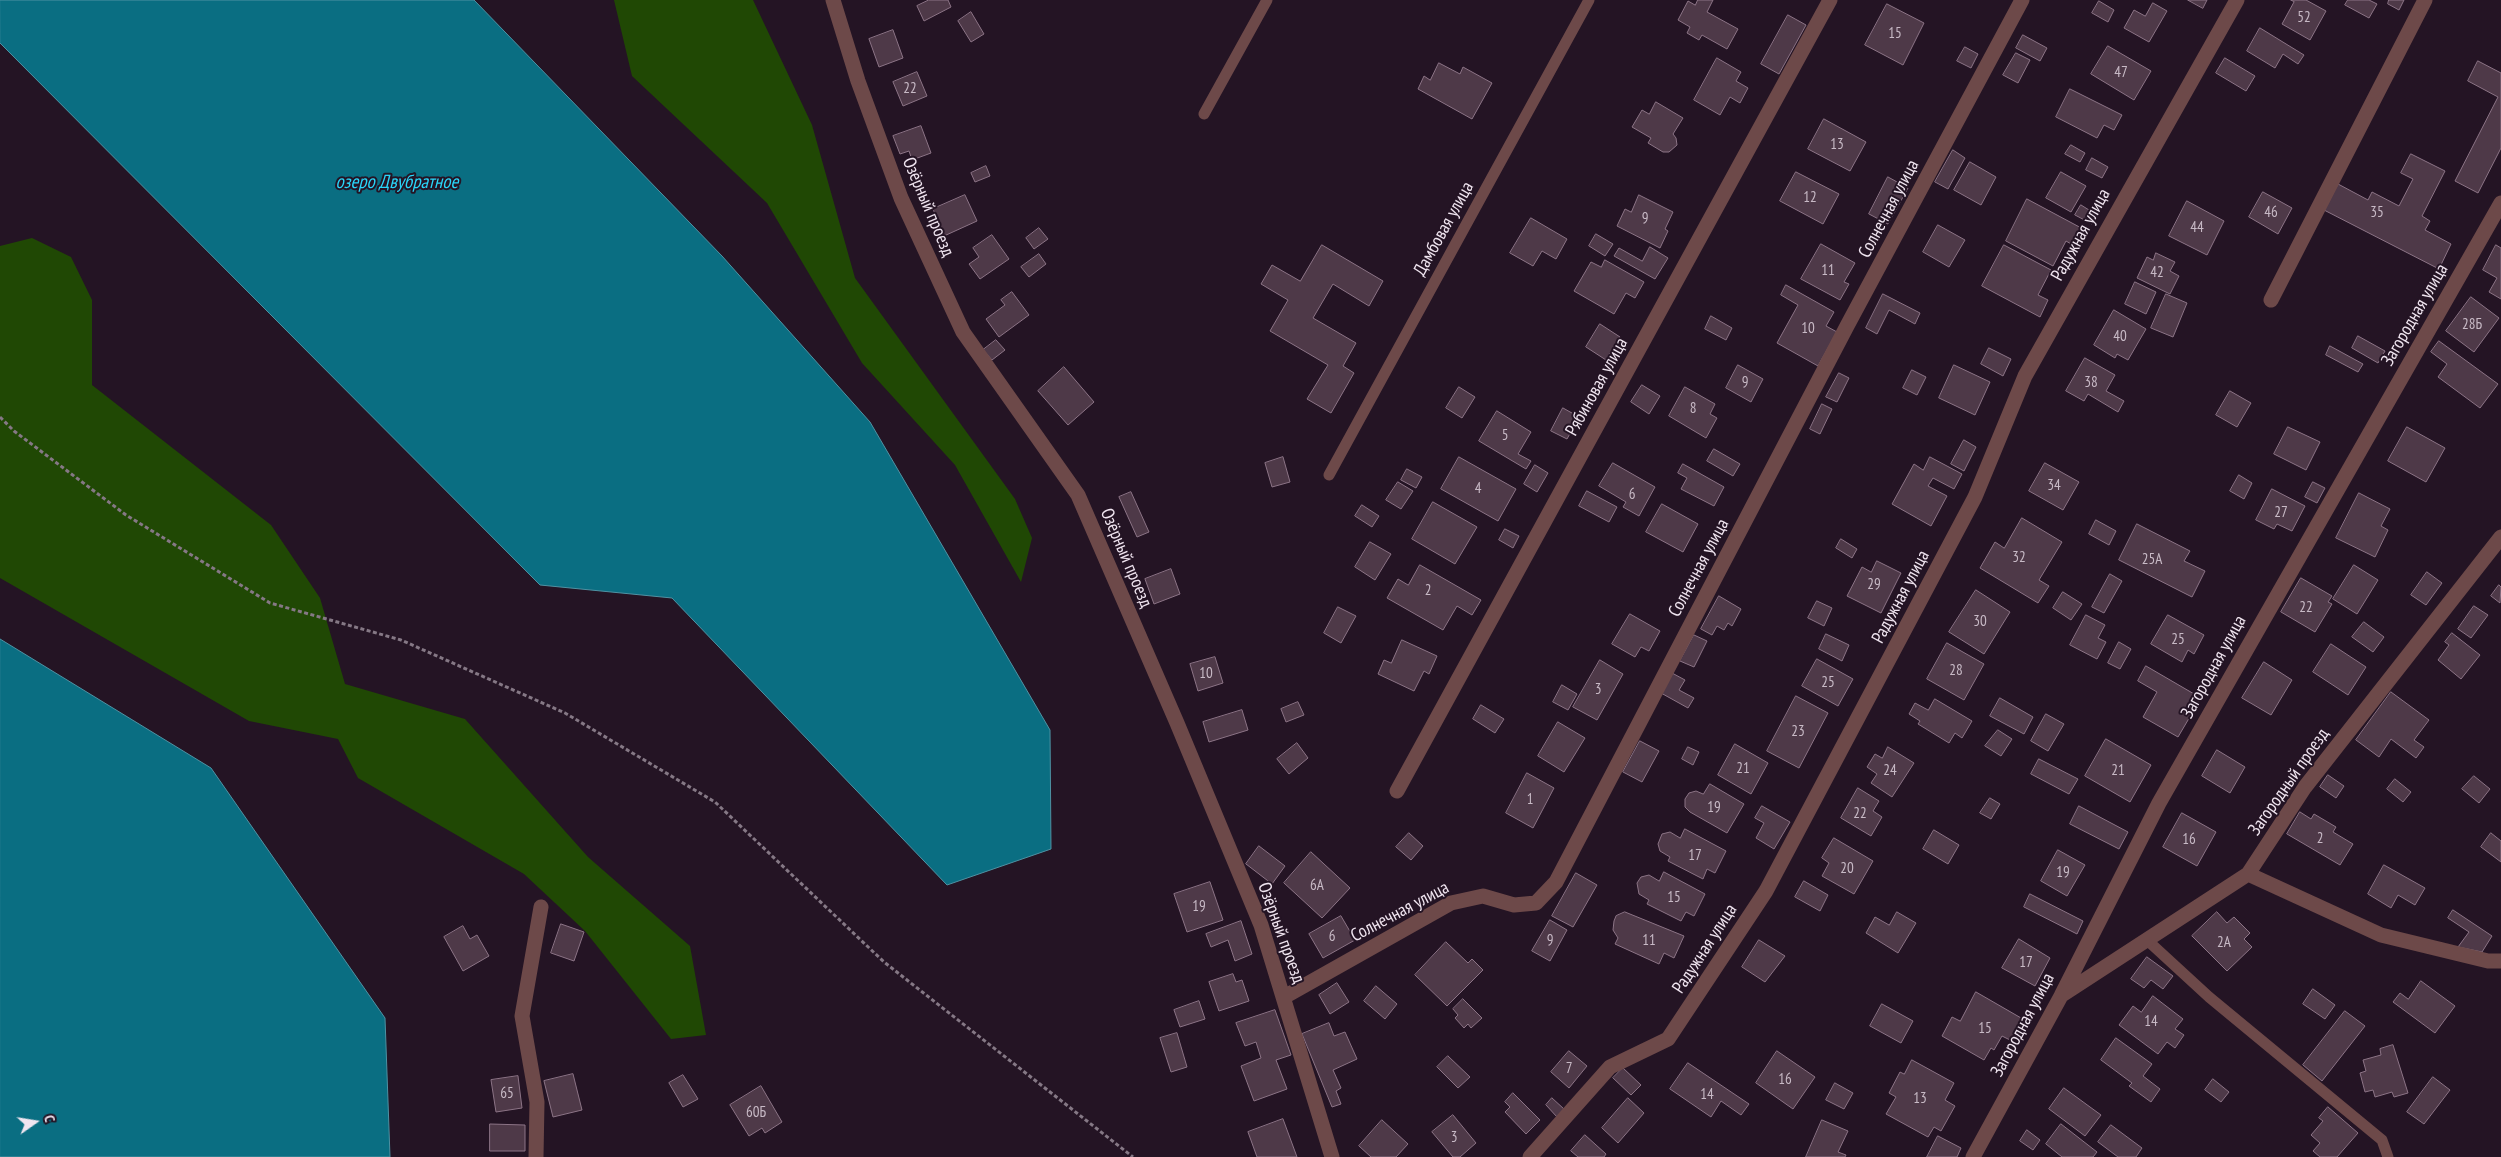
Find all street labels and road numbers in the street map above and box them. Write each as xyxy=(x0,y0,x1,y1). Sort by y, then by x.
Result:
street label: Озёрный проезд xyxy=(897,154,959,260)
street label: Солнечная улица xyxy=(1854,156,1924,262)
street label: Дамбовая улица xyxy=(1409,178,1479,280)
street label: Радужная улица xyxy=(2047,185,2115,285)
street label: Загородная улица xyxy=(2377,260,2453,370)
street label: Рябиновая улица xyxy=(1561,334,1633,440)
street label: Озёрный проезд xyxy=(1095,505,1157,611)
street label: Солнечная улица xyxy=(1664,515,1734,621)
street label: Радужная улица xyxy=(1868,547,1934,647)
street label: Загородная улица xyxy=(2177,612,2251,722)
street label: Загородный проезд xyxy=(2244,724,2334,840)
street label: Солнечная улица xyxy=(1347,877,1453,947)
street label: Озёрный проезд xyxy=(1253,880,1309,986)
street label: Радужная улица xyxy=(1668,900,1742,998)
street label: Загородная улица xyxy=(1987,970,2059,1080)

